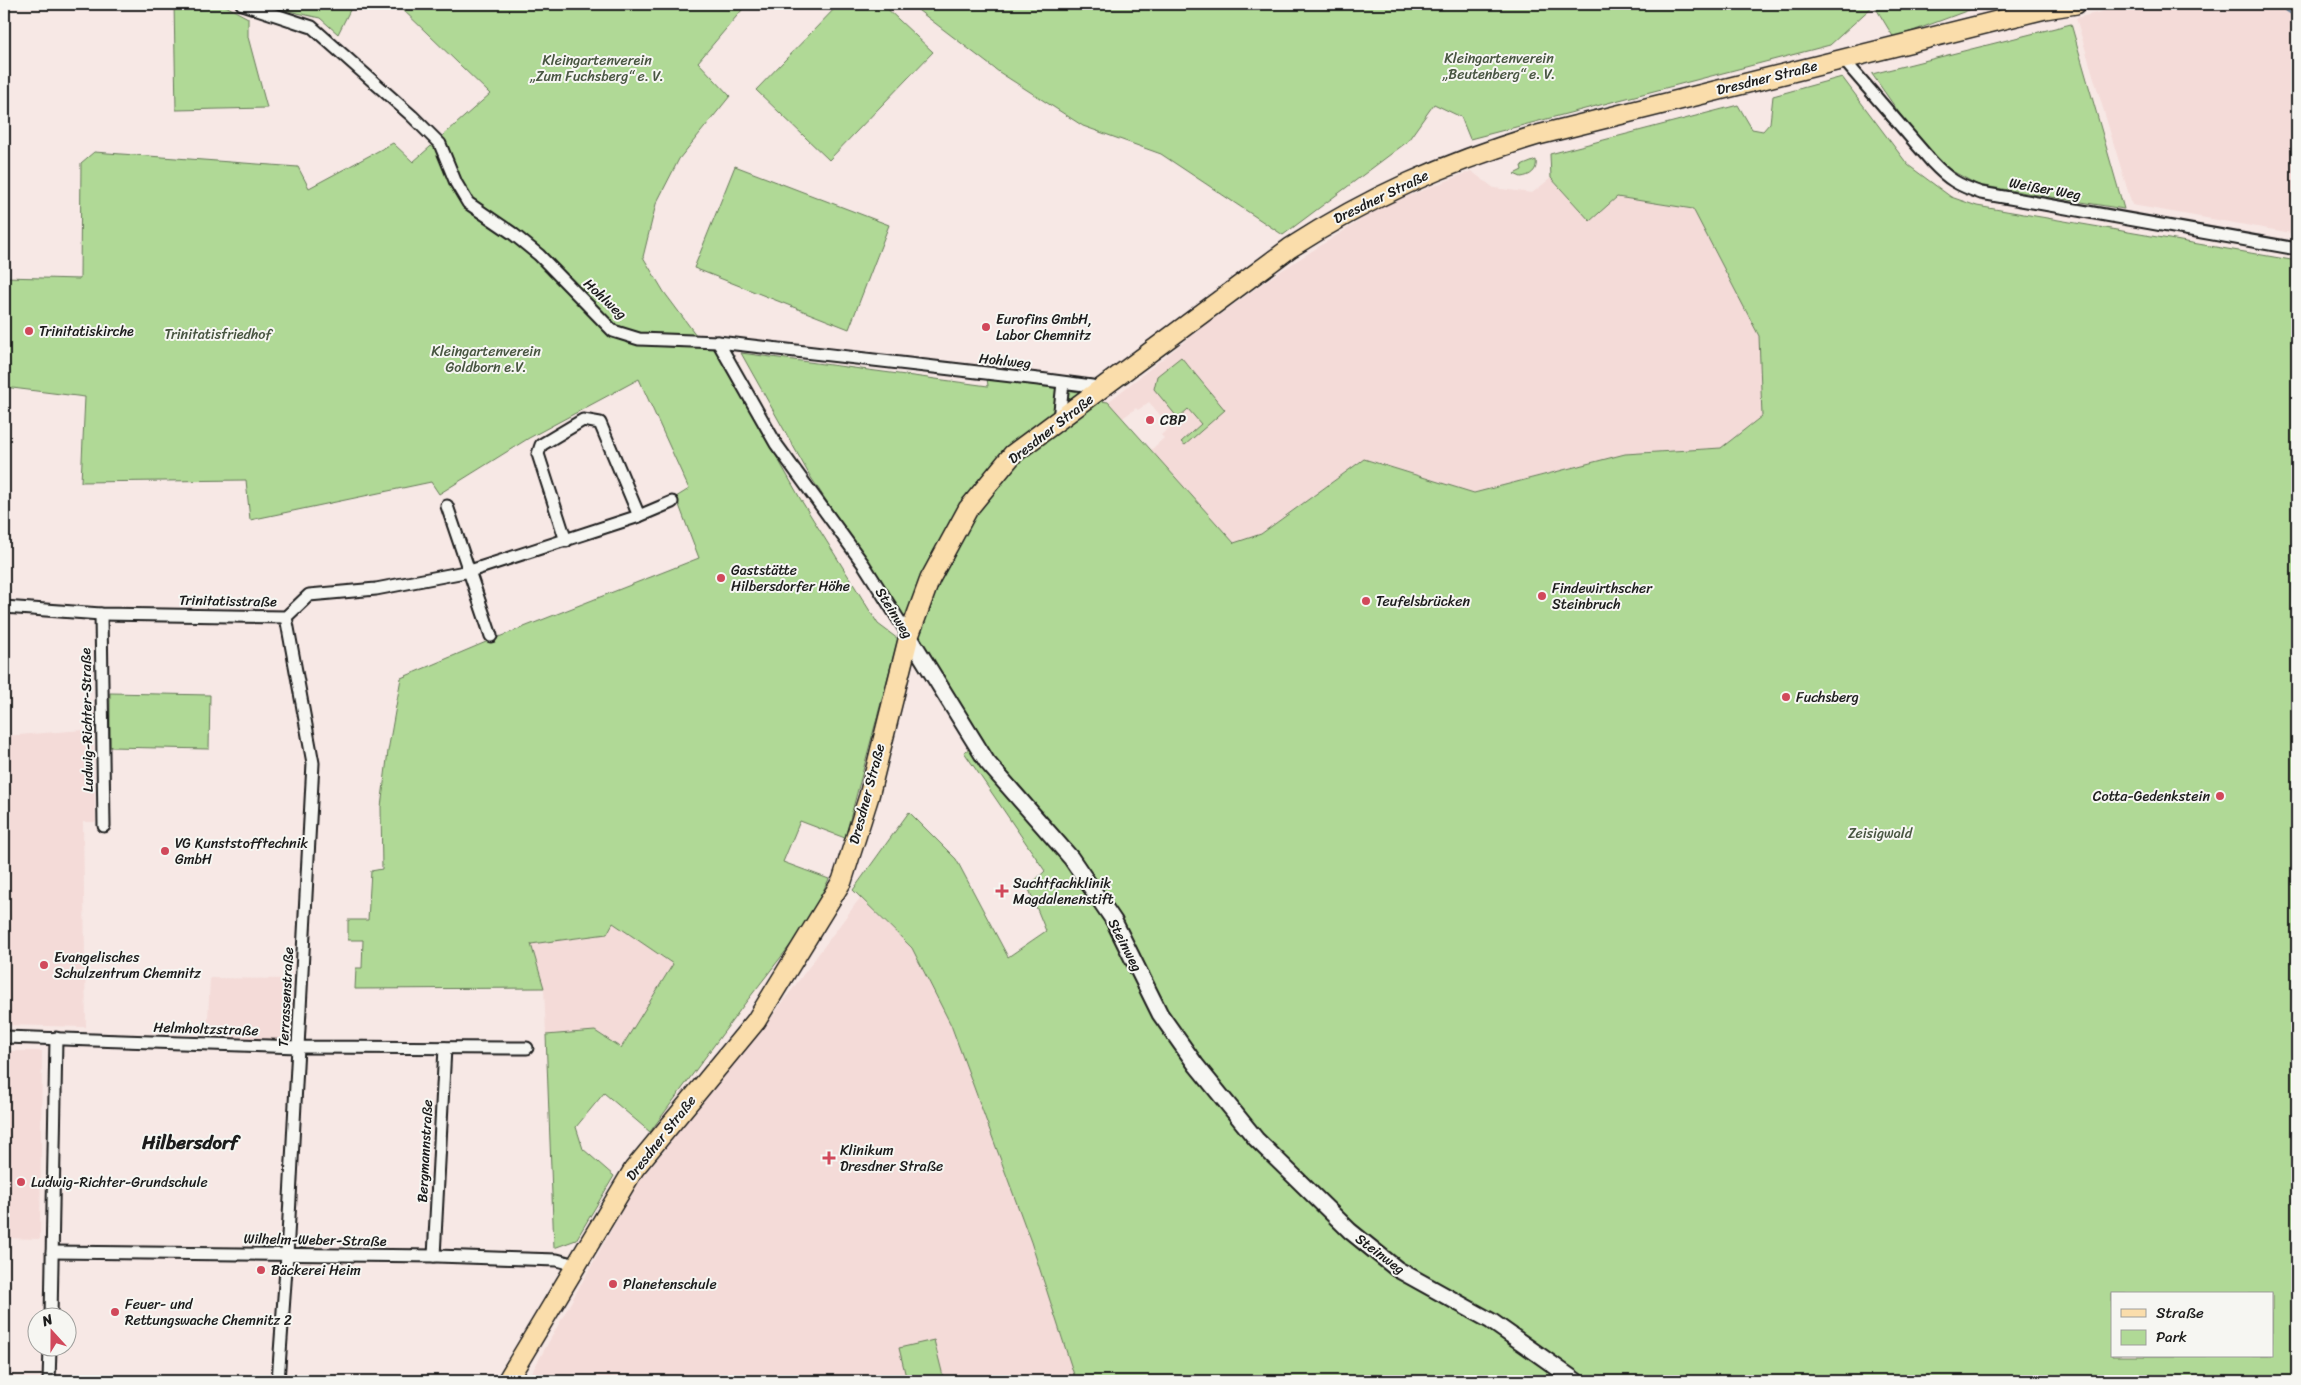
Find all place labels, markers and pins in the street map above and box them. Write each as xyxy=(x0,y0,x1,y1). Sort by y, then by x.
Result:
place label: Eurofins GmbH, Labor Chemnitz xyxy=(996,307,1092,348)
place label: Trinitatiskirche xyxy=(39,319,134,344)
marker: Eurofins GmbH, Labor Chemnitz xyxy=(980,321,992,333)
marker: Trinitatiskirche xyxy=(23,325,35,337)
place label: CBP xyxy=(1160,408,1186,433)
marker: CBP xyxy=(1144,414,1156,426)
place label: Gaststätte Hilbersdorfer Höhe xyxy=(731,558,850,599)
marker: Gaststätte Hilbersdorfer Höhe xyxy=(715,572,727,584)
place label: Findewirthscher Steinbruch xyxy=(1552,576,1653,617)
place label: Teufelsbrücken xyxy=(1376,589,1470,614)
marker: Findewirthscher Steinbruch xyxy=(1536,590,1548,602)
marker: Teufelsbrücken xyxy=(1360,595,1372,607)
place label: Fuchsberg xyxy=(1796,685,1859,710)
marker: Fuchsberg xyxy=(1780,691,1792,703)
place label: Cotta-Gedenkstein xyxy=(2093,784,2210,809)
marker: Cotta-Gedenkstein xyxy=(2214,790,2226,802)
place label: VG Kunststofftechnik GmbH xyxy=(175,831,309,872)
marker: VG Kunststofftechnik GmbH xyxy=(159,845,171,857)
place label: Suchtfachklinik Magdalenenstift xyxy=(1013,871,1114,912)
marker: Suchtfachklinik Magdalenenstift xyxy=(995,884,1009,898)
place label: Evangelisches Schulzentrum Chemnitz xyxy=(54,945,201,986)
marker: Evangelisches Schulzentrum Chemnitz xyxy=(38,959,50,971)
place label: Klinikum Dresdner Straße xyxy=(840,1138,943,1179)
marker: Klinikum Dresdner Straße xyxy=(822,1151,836,1165)
place label: Ludwig-Richter-Grundschule xyxy=(31,1170,208,1195)
marker: Ludwig-Richter-Grundschule xyxy=(15,1176,27,1188)
place label: Bäckerei Heim xyxy=(271,1258,361,1283)
marker: Bäckerei Heim xyxy=(255,1264,267,1276)
place label: Planetenschule xyxy=(623,1272,717,1297)
marker: Planetenschule xyxy=(607,1278,619,1290)
place label: Feuer- und Rettungswache Chemnitz 2 xyxy=(125,1292,292,1333)
marker: Feuer- und Rettungswache Chemnitz 2 xyxy=(109,1306,121,1318)

